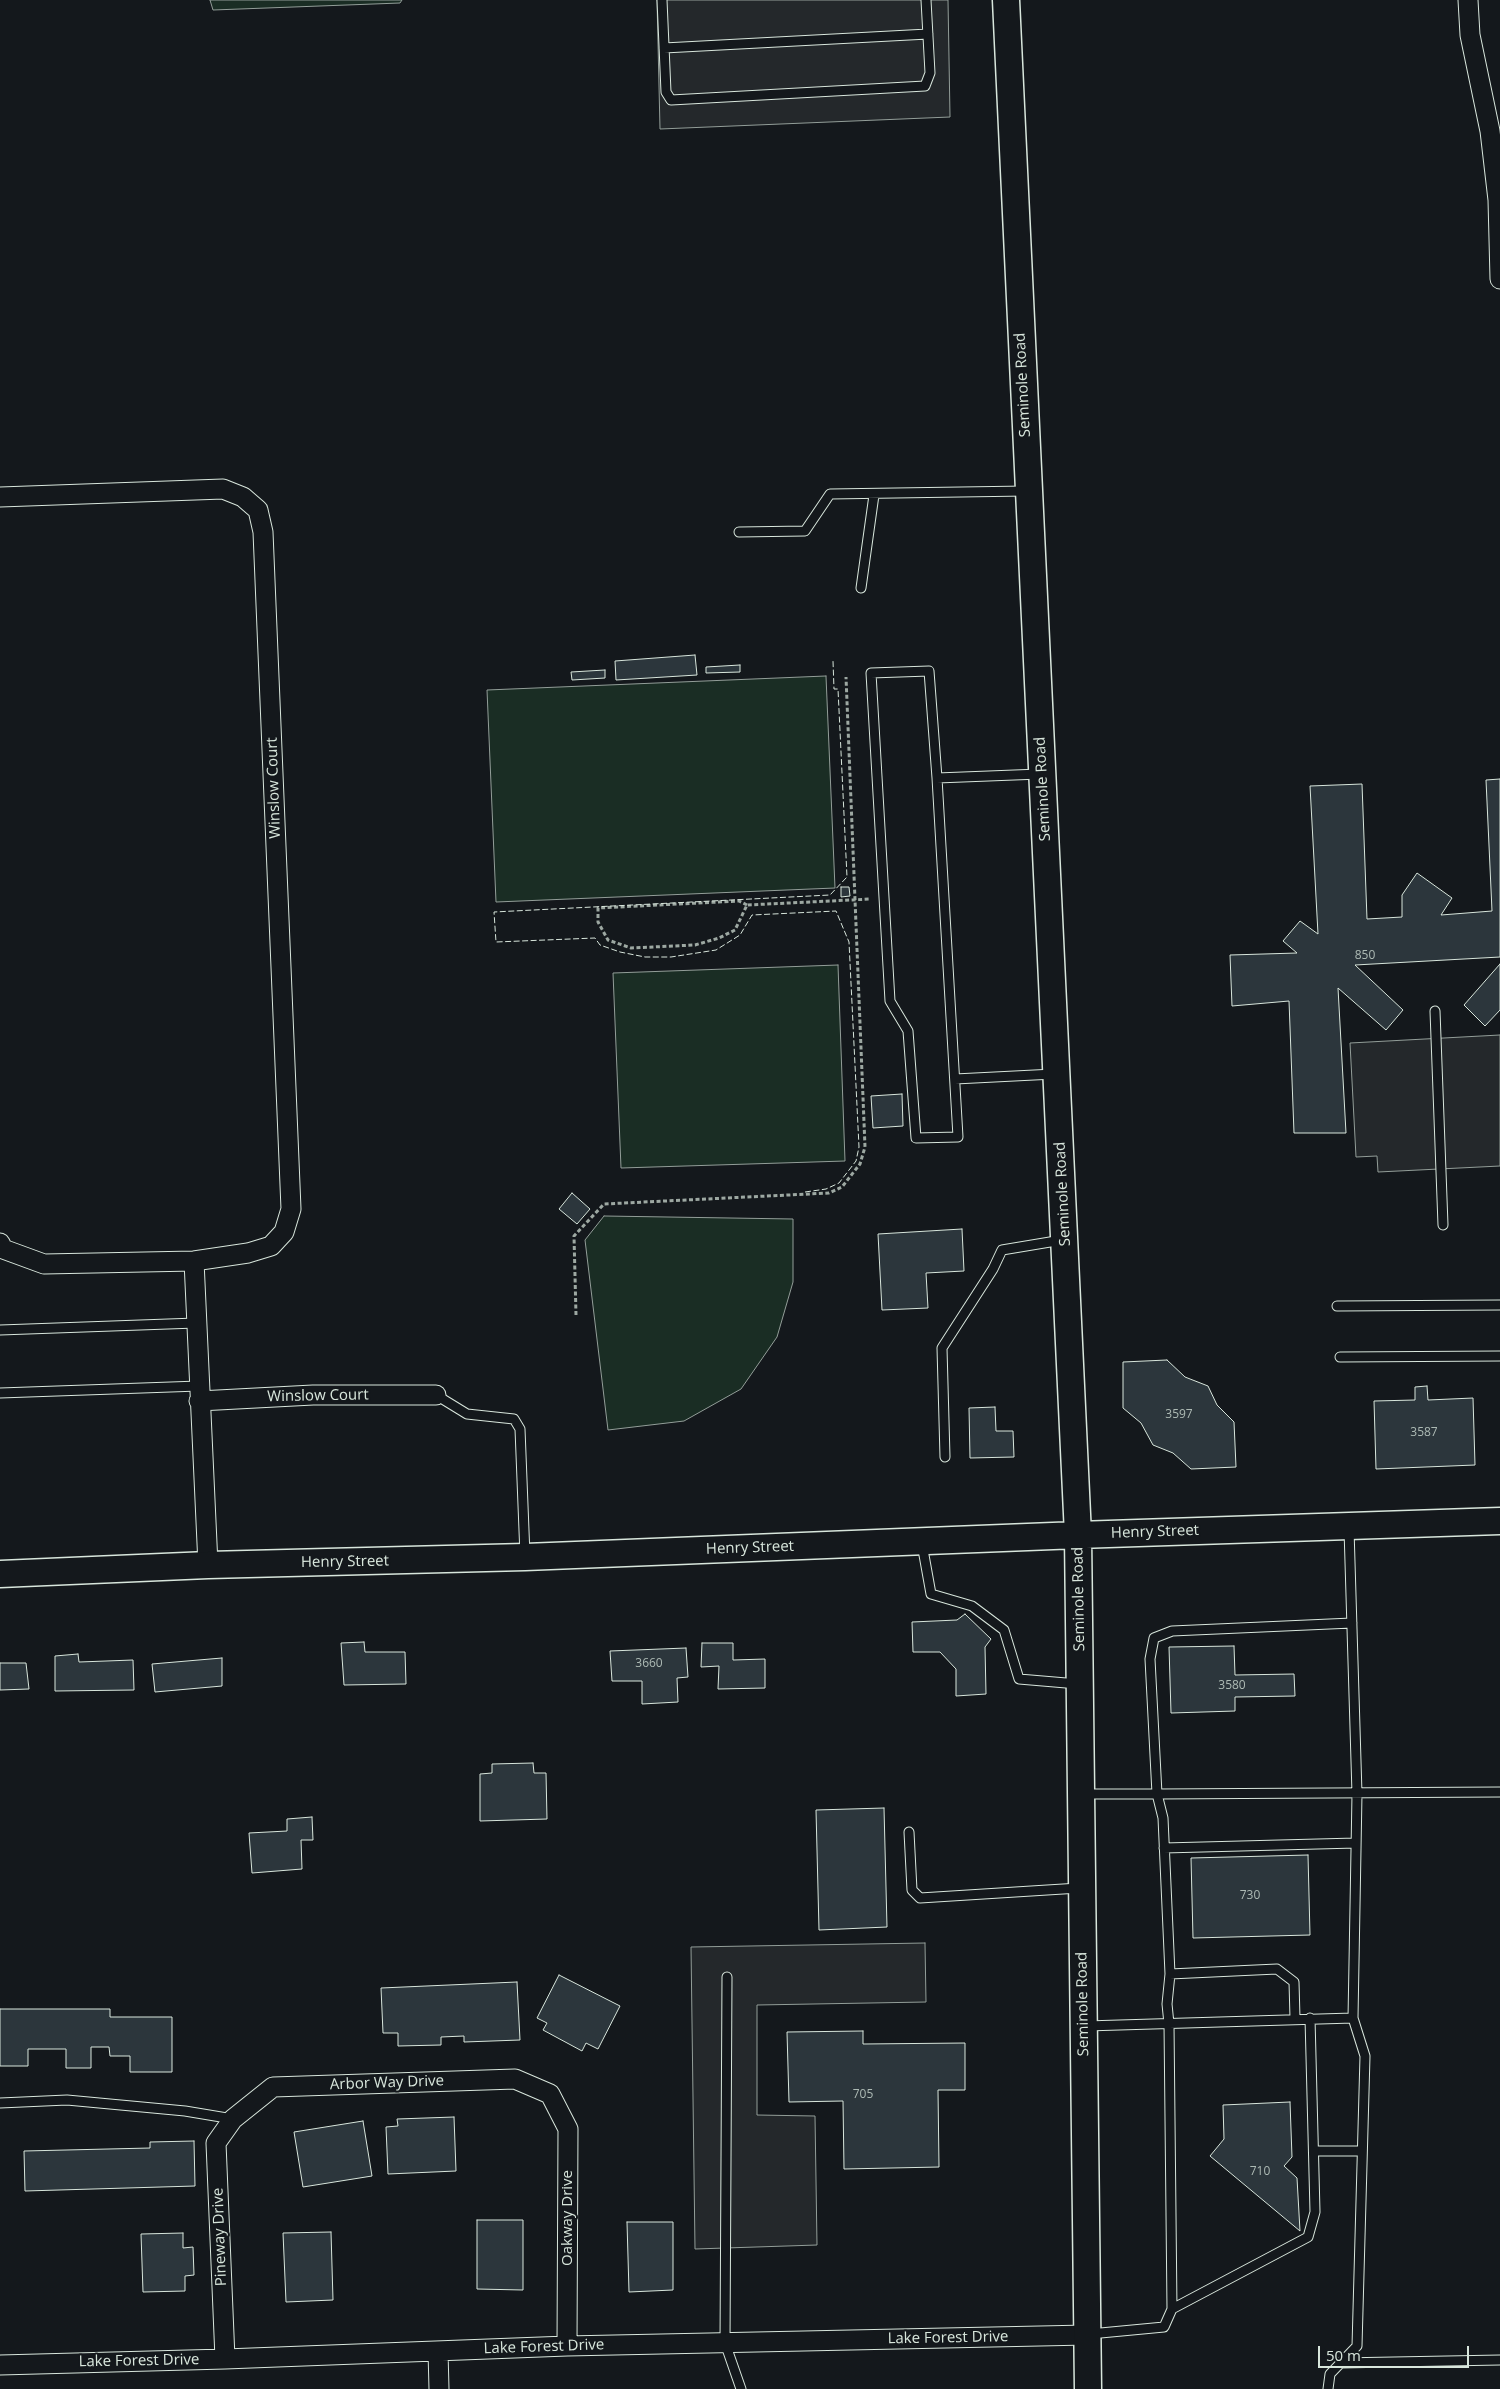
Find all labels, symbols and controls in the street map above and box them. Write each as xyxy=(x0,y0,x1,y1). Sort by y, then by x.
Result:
street label: Seminole Road xyxy=(1011,332,1035,438)
street label: Seminole Road xyxy=(1031,736,1055,842)
street label: Winslow Court xyxy=(263,737,285,839)
house number: 850 xyxy=(1355,949,1375,963)
street label: Seminole Road xyxy=(1051,1141,1075,1247)
street label: Winslow Court xyxy=(267,1386,369,1406)
house number: 3597 xyxy=(1165,1408,1193,1422)
house number: 3587 xyxy=(1410,1426,1438,1440)
street label: Henry Street xyxy=(1111,1521,1199,1543)
street label: Henry Street xyxy=(706,1537,794,1559)
street label: Seminole Road xyxy=(1069,1547,1089,1651)
street label: Henry Street xyxy=(301,1552,389,1572)
house number: 3660 xyxy=(635,1657,663,1671)
house number: 3580 xyxy=(1218,1679,1246,1693)
house number: 730 xyxy=(1240,1889,1260,1903)
street label: Seminole Road xyxy=(1073,1952,1093,2056)
street label: Arbor Way Drive xyxy=(330,2072,444,2094)
house number: 705 xyxy=(853,2088,873,2102)
house number: 710 xyxy=(1250,2165,1270,2179)
street label: Oakway Drive xyxy=(559,2170,577,2266)
street label: Pineway Drive xyxy=(209,2187,231,2287)
street label: Lake Forest Drive xyxy=(887,2328,1009,2348)
street label: Lake Forest Drive xyxy=(483,2336,605,2358)
scale bar xyxy=(1320,2336,1471,2368)
text: 50 m xyxy=(1326,2345,1361,2365)
street label: Lake Forest Drive xyxy=(78,2351,200,2371)

